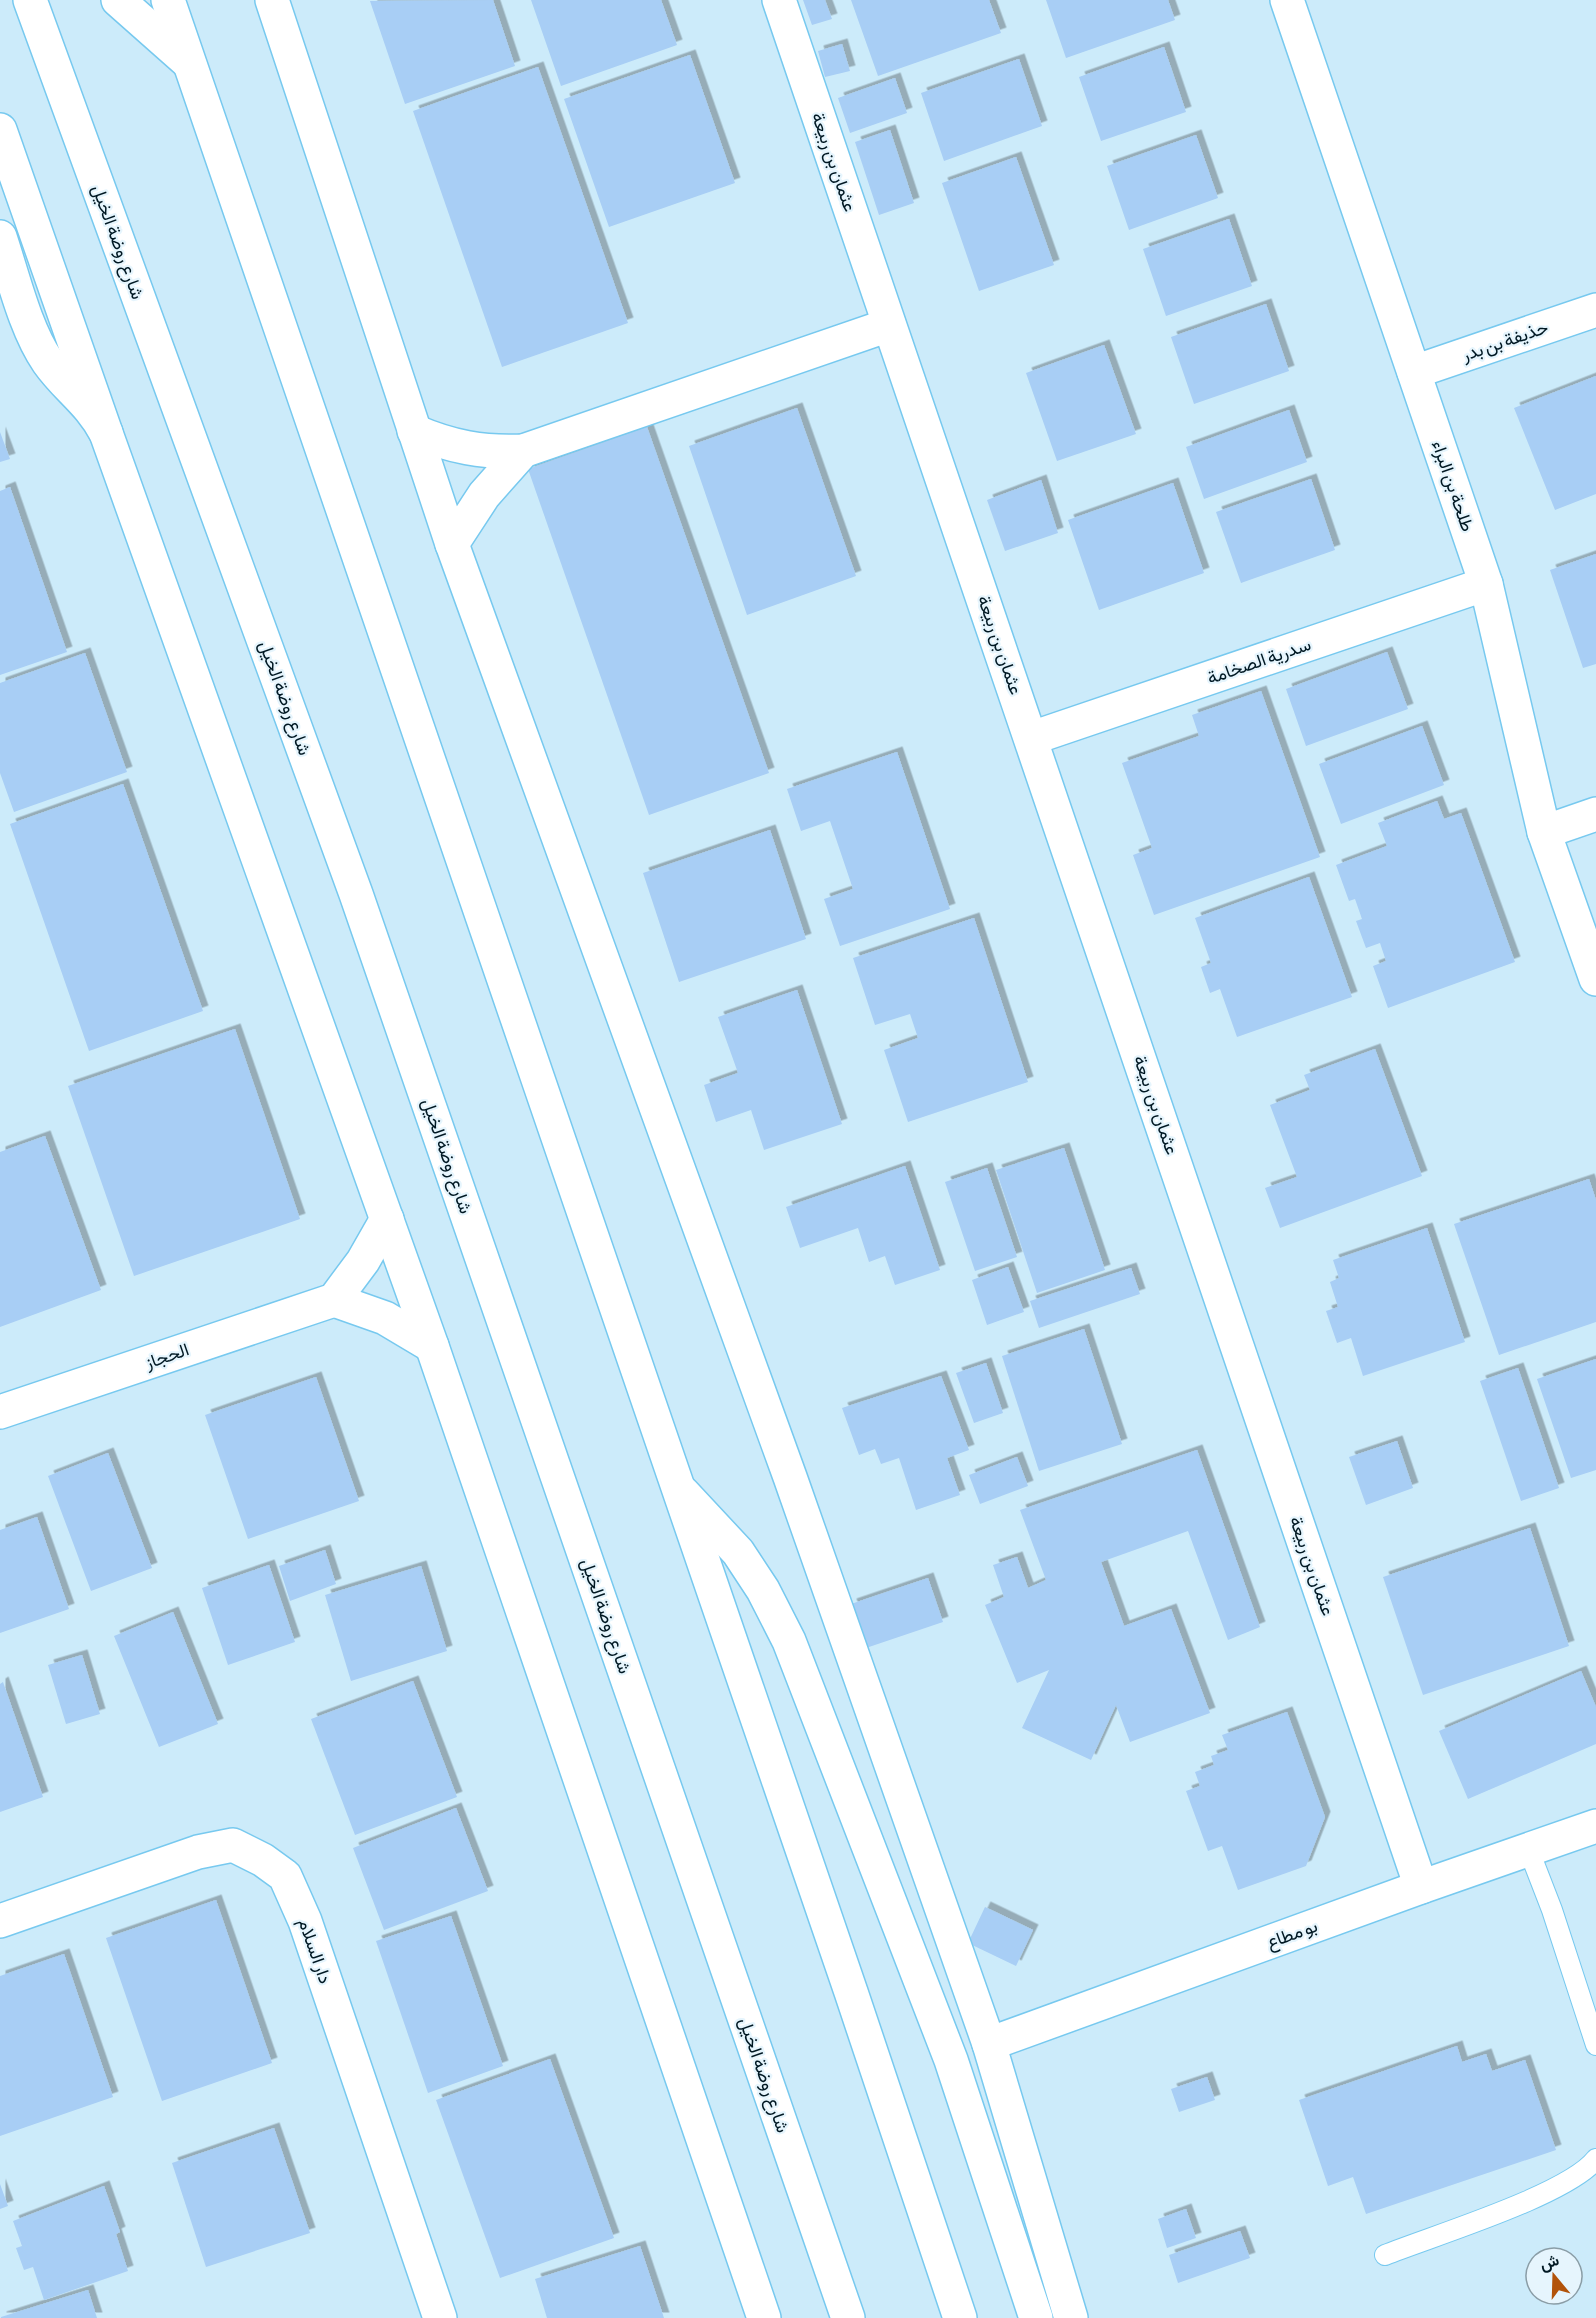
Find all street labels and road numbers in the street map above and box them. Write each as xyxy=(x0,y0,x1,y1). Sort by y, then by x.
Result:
street label: عثمان بن ربيعة xyxy=(807,110,861,214)
street label: شارع روضة الخيل xyxy=(86,182,149,303)
street label: حذيفة بن بدر xyxy=(1458,316,1551,366)
street label: طلحة بن البراء xyxy=(1427,437,1479,535)
street label: عثمان بن ربيعة xyxy=(973,593,1027,697)
street label: سدرية الصخامة xyxy=(1204,633,1314,689)
street label: شارع روضة الخيل xyxy=(253,638,316,759)
street label: عثمان بن ربيعة xyxy=(1129,1053,1183,1157)
street label: شارع روضة الخيل xyxy=(416,1096,477,1217)
street label: الحجاز xyxy=(141,1338,192,1374)
street label: عثمان بن ربيعة xyxy=(1285,1514,1339,1618)
street label: شارع روضة الخيل xyxy=(575,1556,636,1677)
street label: دار السلام xyxy=(293,1915,336,1987)
street label: بو مطاع xyxy=(1264,1915,1321,1954)
street label: شارع روضة الخيل xyxy=(733,2015,794,2136)

